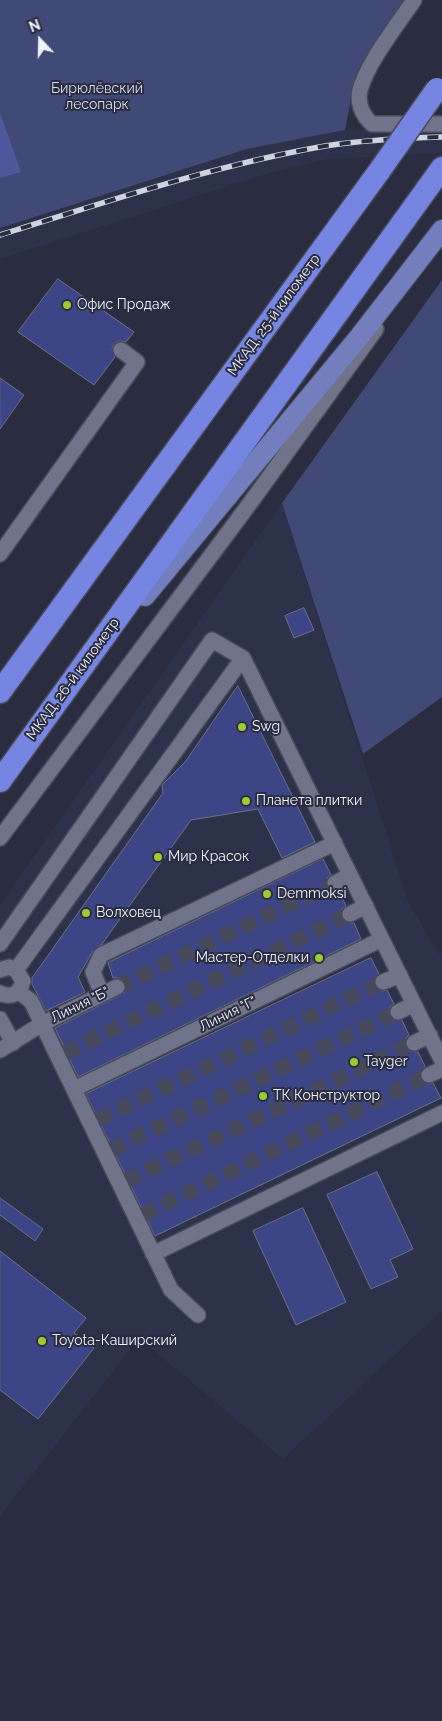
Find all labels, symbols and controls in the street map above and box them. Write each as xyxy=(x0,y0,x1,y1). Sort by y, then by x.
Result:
north arrow xyxy=(15,15,65,65)
text: N xyxy=(27,17,42,35)
park label: Бирюлёвский лесопарк xyxy=(51,81,143,114)
street label: МКАД, 25-й километр xyxy=(224,251,324,379)
place label: Офис Продаж xyxy=(77,297,171,313)
marker: Офис Продаж xyxy=(61,299,73,311)
street label: МКАД, 26-й километр xyxy=(23,615,123,743)
place label: Swg xyxy=(252,719,280,735)
marker: Swg xyxy=(236,721,248,733)
place label: Планета плитки xyxy=(256,793,362,809)
marker: Планета плитки xyxy=(240,795,252,807)
place label: Мир Красок xyxy=(168,849,249,865)
marker: Мир Красок xyxy=(152,851,164,863)
place label: Demmoksi xyxy=(277,886,347,902)
marker: Demmoksi xyxy=(261,888,273,900)
place label: Волховец xyxy=(96,905,161,921)
marker: Волховец xyxy=(80,907,92,919)
place label: Мастер-Отделки xyxy=(196,950,309,966)
marker: Мастер-Отделки xyxy=(313,952,325,964)
street label: Линия "Б" xyxy=(48,984,112,1026)
street label: Линия "Г" xyxy=(197,993,259,1035)
place label: Tayger xyxy=(364,1054,408,1070)
marker: Tayger xyxy=(348,1056,360,1068)
place label: ТК Конструктор xyxy=(273,1088,380,1104)
marker: ТК Конструктор xyxy=(257,1090,269,1102)
place label: Toyota-Каширский xyxy=(52,1333,177,1349)
marker: Toyota-Каширский xyxy=(36,1335,48,1347)

